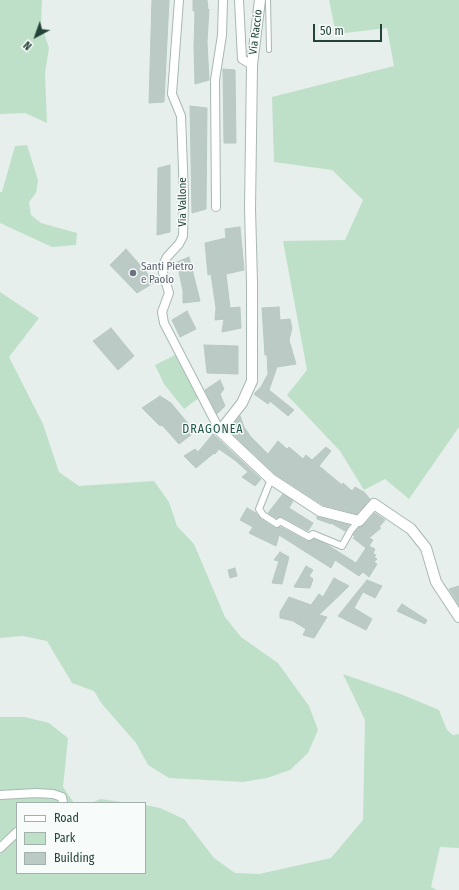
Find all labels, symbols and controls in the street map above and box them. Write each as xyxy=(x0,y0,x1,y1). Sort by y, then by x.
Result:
street label: Via Raccio xyxy=(247,9,265,55)
north arrow xyxy=(16,16,56,56)
scale bar xyxy=(315,16,384,42)
text: 50 m xyxy=(320,24,344,38)
text: N xyxy=(21,38,35,53)
street label: Via Vallone xyxy=(176,177,190,227)
place label: Santi Pietro e Paolo xyxy=(141,260,193,286)
marker: Santi Pietro e Paolo xyxy=(128,268,138,278)
district label: DRAGONEA xyxy=(182,423,244,437)
legend xyxy=(16,802,146,874)
text: Road xyxy=(54,811,79,825)
text: Park xyxy=(54,831,75,845)
text: Building xyxy=(54,851,94,865)

